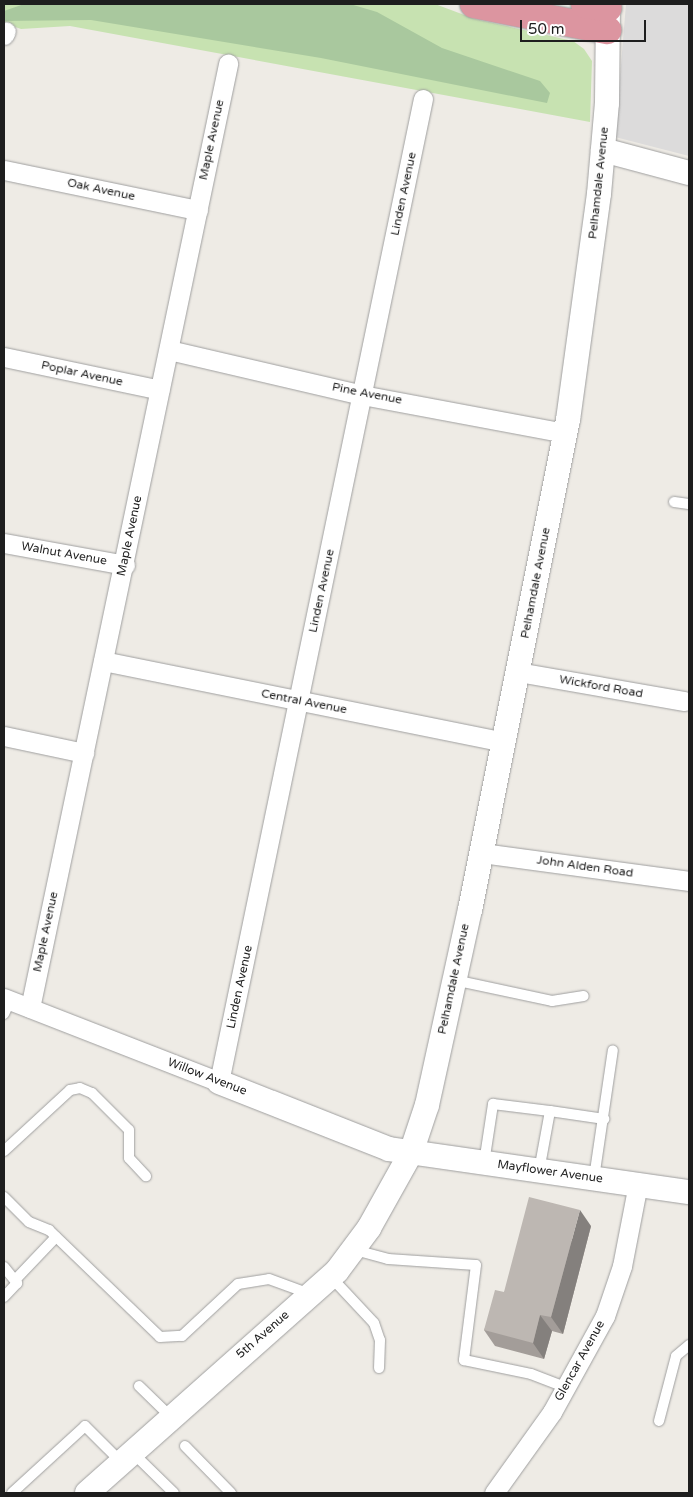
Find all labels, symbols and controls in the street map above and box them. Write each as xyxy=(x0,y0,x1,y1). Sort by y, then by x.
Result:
scale bar xyxy=(523,10,649,42)
text: 50 m xyxy=(528,20,565,38)
street label: Maple Avenue xyxy=(196,99,228,181)
street label: Pelhamdale Avenue xyxy=(586,126,612,240)
street label: Linden Avenue xyxy=(388,151,420,237)
street label: Oak Avenue xyxy=(66,176,136,204)
street label: Poplar Avenue xyxy=(40,358,124,390)
street label: Pine Avenue xyxy=(331,380,403,408)
street label: Maple Avenue xyxy=(114,495,146,577)
street label: Pelhamdale Avenue xyxy=(518,526,554,640)
street label: Walnut Avenue xyxy=(20,539,108,569)
street label: Linden Avenue xyxy=(306,548,338,634)
street label: Wickford Road xyxy=(558,673,644,701)
street label: Central Avenue xyxy=(260,687,348,717)
street label: John Alden Road xyxy=(536,853,634,881)
street label: Maple Avenue xyxy=(30,891,62,973)
street label: Pelhamdale Avenue xyxy=(435,922,473,1036)
street label: Linden Avenue xyxy=(224,944,256,1030)
street label: Willow Avenue xyxy=(165,1055,249,1099)
street label: Mayflower Avenue xyxy=(496,1157,604,1187)
street label: 5th Avenue xyxy=(234,1308,292,1362)
street label: Glencar Avenue xyxy=(552,1318,608,1404)

